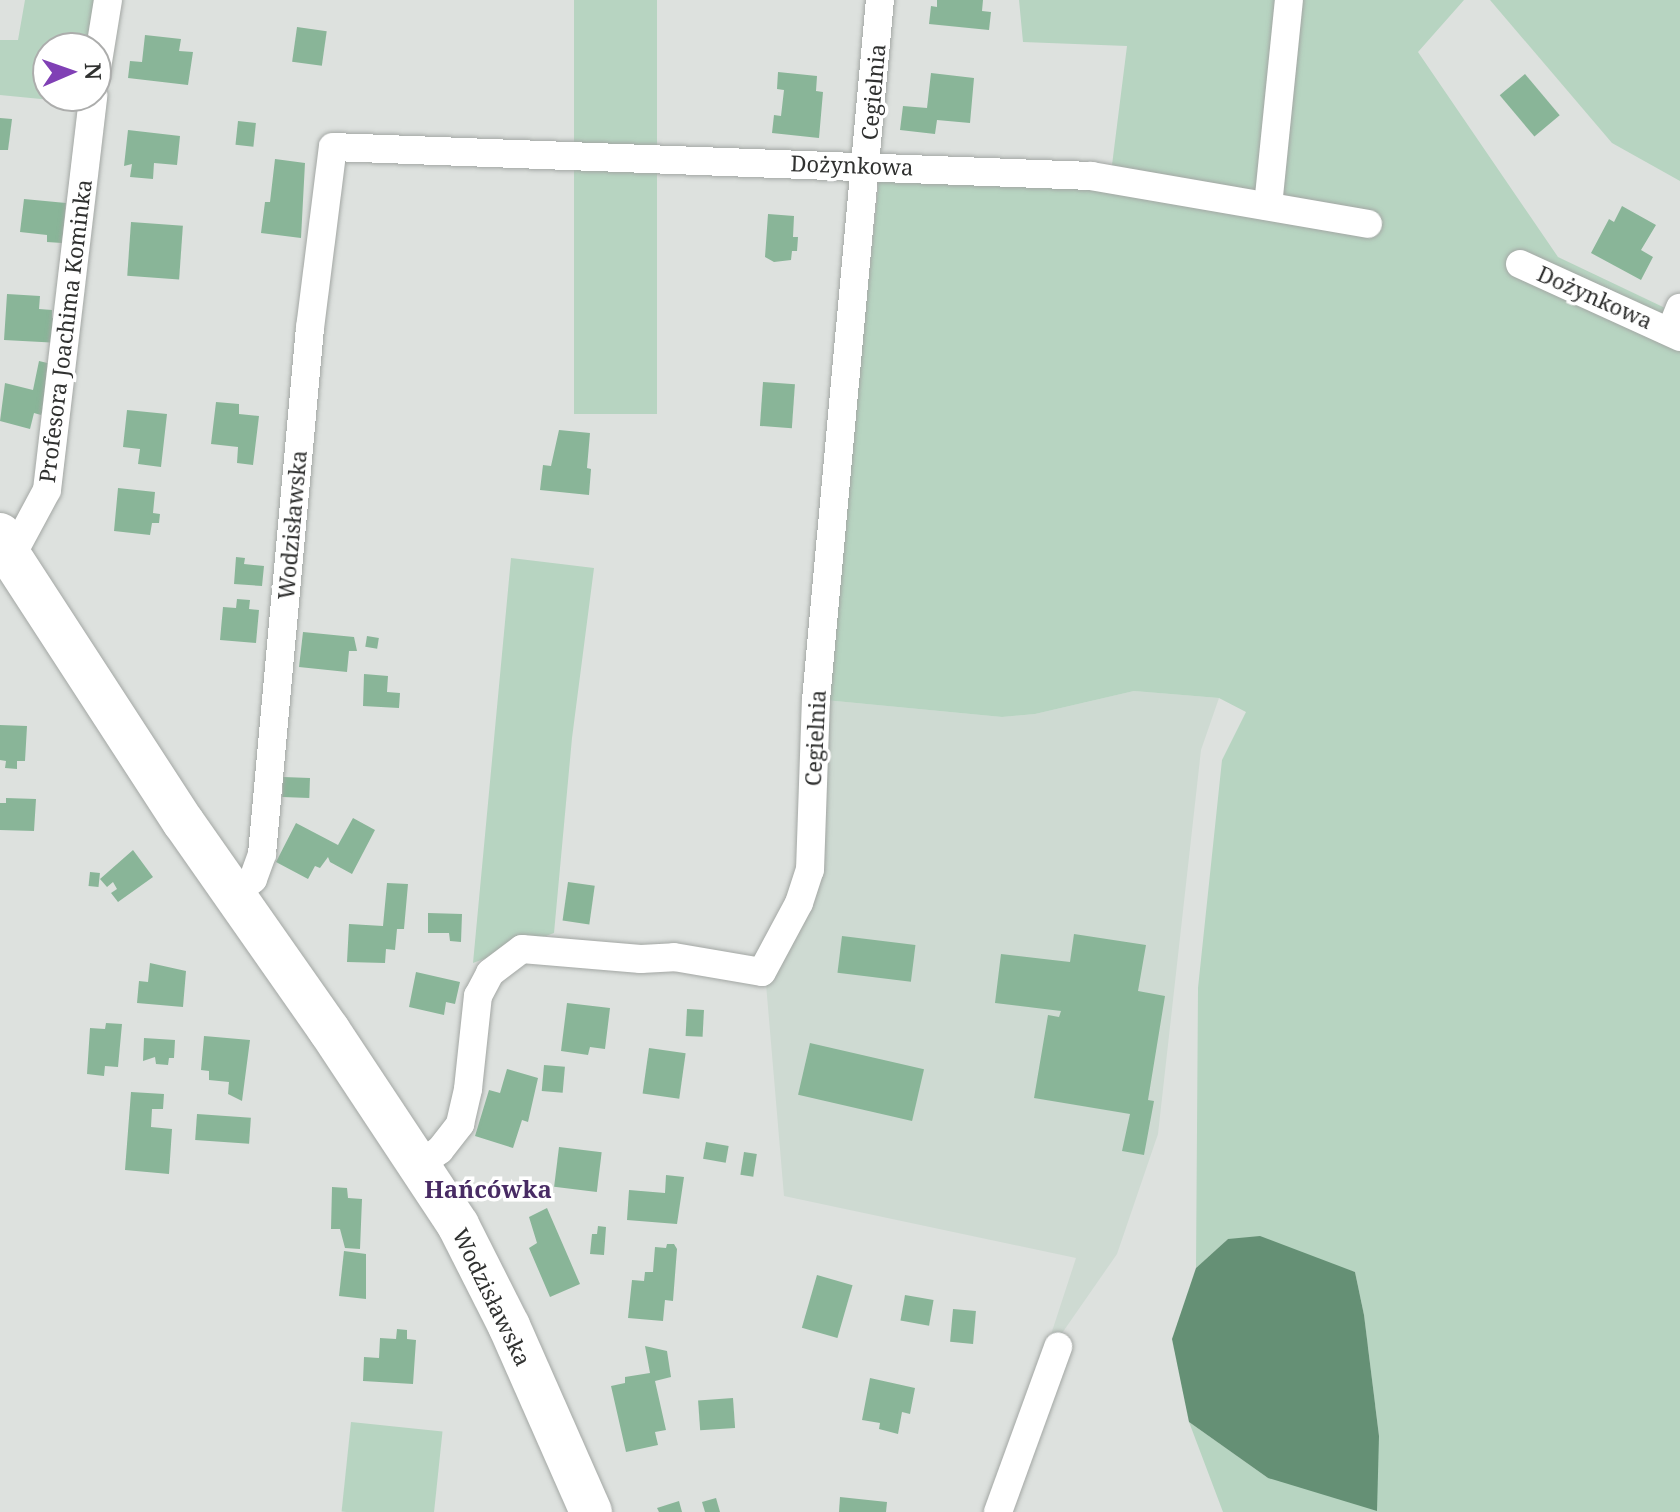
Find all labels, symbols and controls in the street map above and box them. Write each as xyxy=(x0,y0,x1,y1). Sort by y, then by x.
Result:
north arrow xyxy=(32,32,112,112)
street label: Cegielnia xyxy=(856,43,890,141)
text: N xyxy=(79,62,109,80)
street label: Dożynkowa xyxy=(790,150,914,180)
street label: Profesora Joachima Kominka xyxy=(33,178,97,484)
street label: Dożynkowa xyxy=(1533,260,1657,334)
street label: Wodzisławska xyxy=(272,449,312,601)
street label: Cegielnia xyxy=(799,689,831,787)
district label: Hańcówka xyxy=(424,1175,552,1203)
street label: Wodzisławska xyxy=(447,1224,537,1370)

